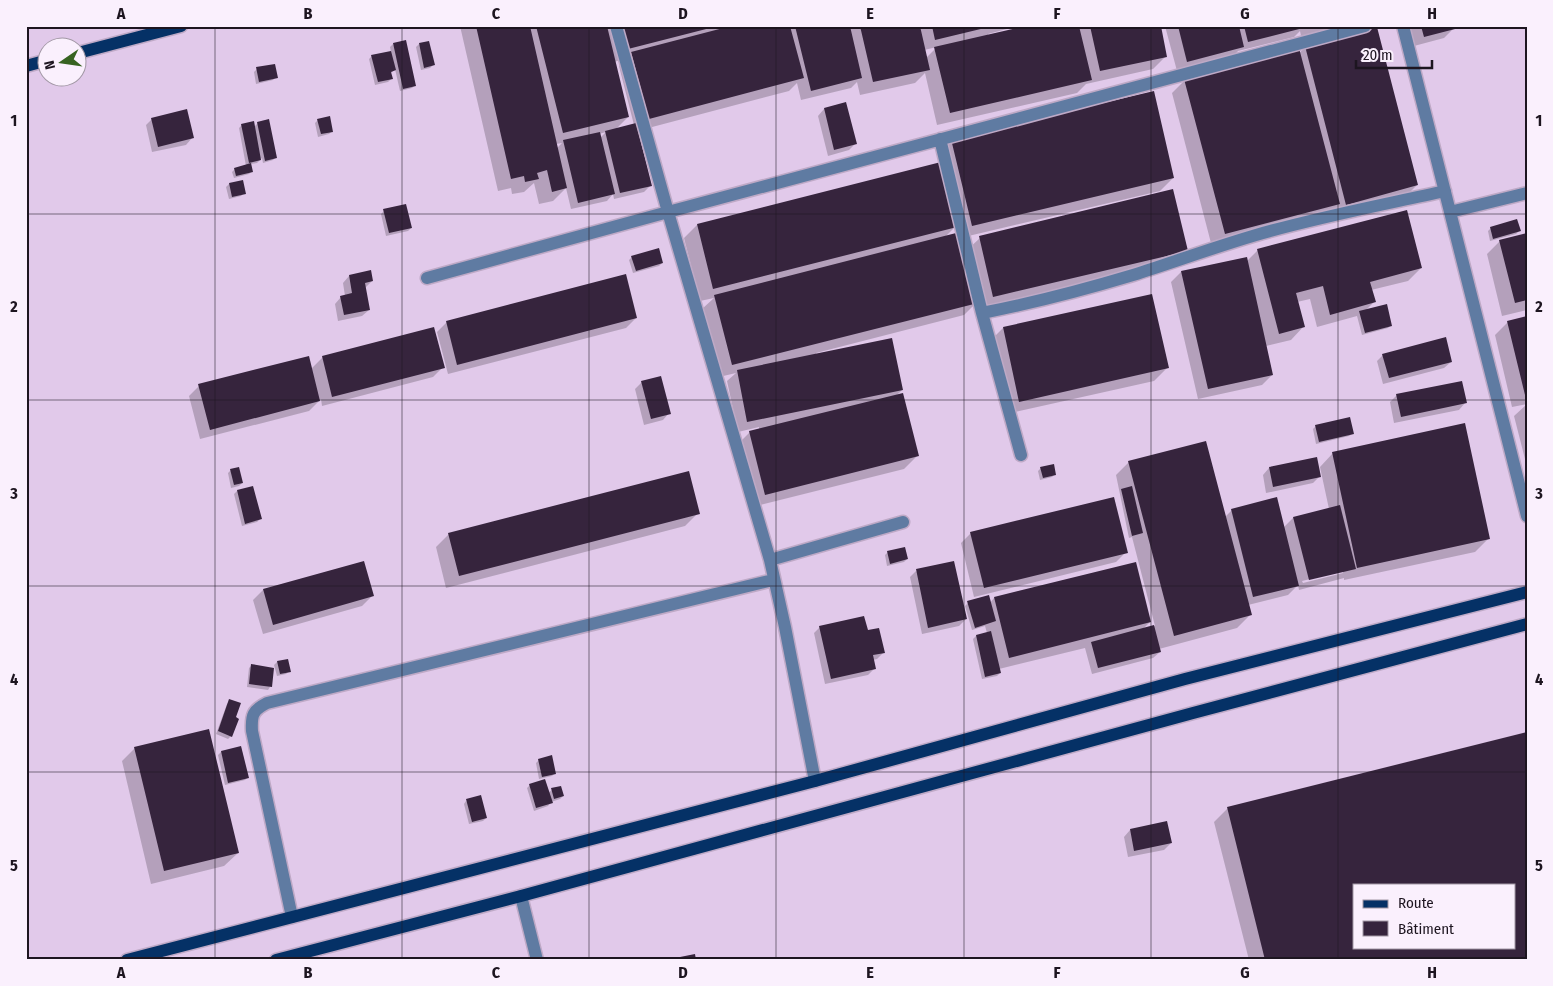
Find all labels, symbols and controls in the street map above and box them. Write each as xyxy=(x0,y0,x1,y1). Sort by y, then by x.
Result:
text: A xyxy=(116,4,126,23)
text: B xyxy=(304,4,313,23)
text: C xyxy=(492,4,501,23)
text: D xyxy=(678,4,688,23)
text: E xyxy=(866,4,874,23)
text: F xyxy=(1053,4,1061,23)
text: G xyxy=(1240,4,1250,23)
text: H xyxy=(1427,4,1437,23)
north arrow xyxy=(38,38,88,88)
scale bar xyxy=(1356,38,1432,70)
text: 20 m xyxy=(1363,46,1393,64)
text: N xyxy=(41,59,59,71)
text: 1 xyxy=(11,111,17,130)
text: 1 xyxy=(1536,111,1542,130)
text: 2 xyxy=(9,297,18,316)
text: 2 xyxy=(1534,297,1543,316)
text: 3 xyxy=(9,484,18,503)
text: 3 xyxy=(1534,484,1543,503)
text: 4 xyxy=(10,670,18,689)
text: 4 xyxy=(1535,670,1543,689)
text: 5 xyxy=(10,856,18,875)
text: 5 xyxy=(1535,856,1543,875)
legend xyxy=(1353,884,1516,948)
text: Route xyxy=(1398,894,1434,912)
text: Bâtiment xyxy=(1398,920,1454,938)
text: A xyxy=(116,963,126,982)
text: B xyxy=(304,963,313,982)
text: C xyxy=(492,963,501,982)
text: D xyxy=(678,963,688,982)
text: E xyxy=(866,963,874,982)
text: F xyxy=(1053,963,1061,982)
text: G xyxy=(1240,963,1250,982)
text: H xyxy=(1427,963,1437,982)

